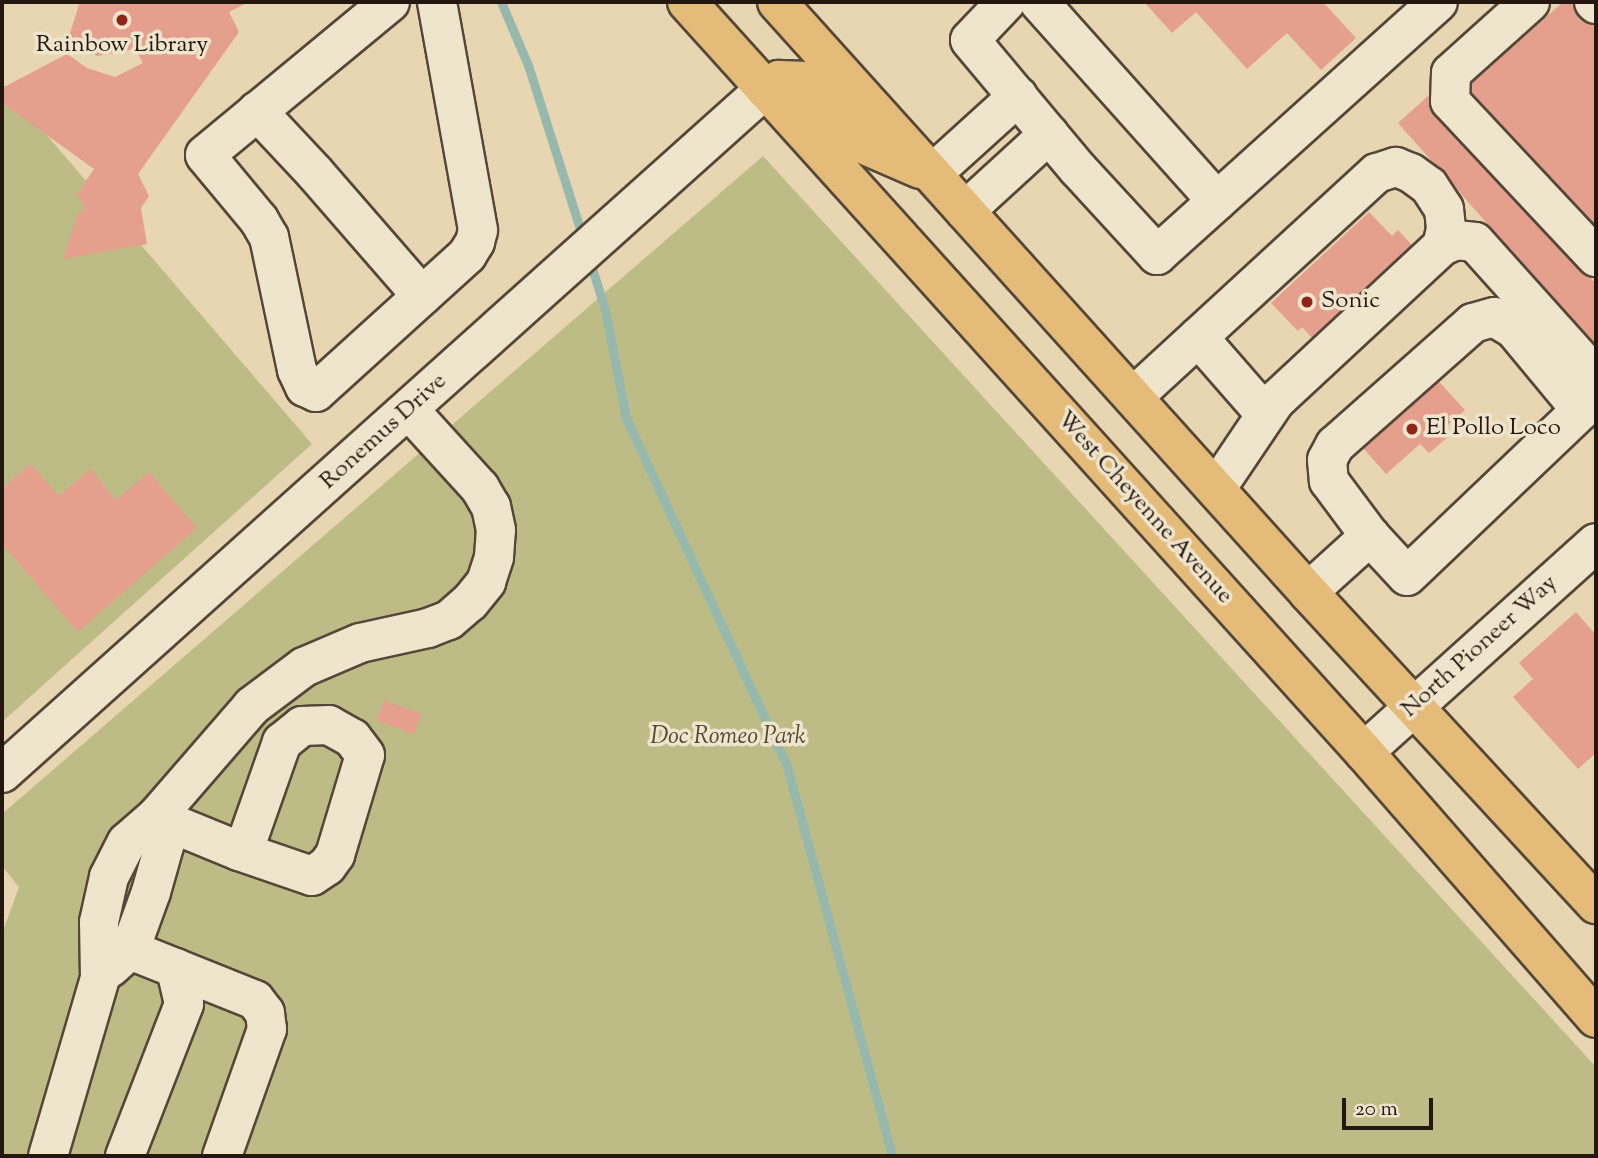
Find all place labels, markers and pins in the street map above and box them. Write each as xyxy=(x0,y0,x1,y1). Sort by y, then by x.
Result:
marker: Rainbow Library xyxy=(114,12,130,28)
place label: Rainbow Library xyxy=(36,32,208,60)
place label: Sonic xyxy=(1321,288,1380,316)
marker: Sonic xyxy=(1299,294,1315,310)
place label: El Pollo Loco xyxy=(1426,415,1561,443)
marker: El Pollo Loco xyxy=(1404,421,1420,437)

